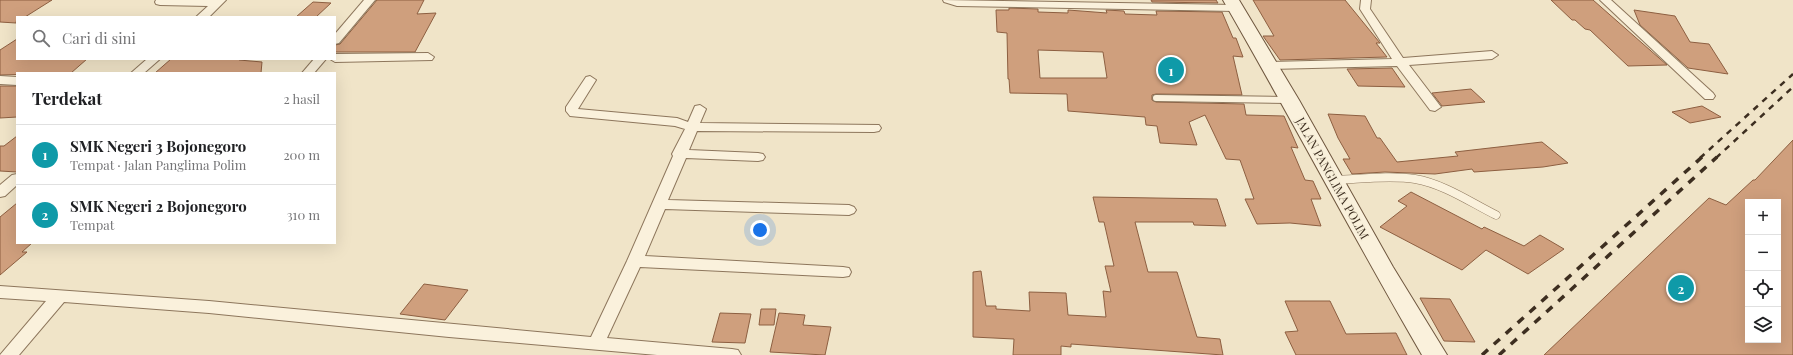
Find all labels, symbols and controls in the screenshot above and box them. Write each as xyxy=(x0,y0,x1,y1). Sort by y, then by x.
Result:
search box xyxy=(16,16,336,60)
icon: search xyxy=(30,27,52,49)
text: Cari di sini xyxy=(62,28,136,48)
pin: 1 xyxy=(1158,55,1184,85)
text: Terdekat xyxy=(32,87,102,109)
text: 2 hasil xyxy=(283,90,320,107)
street label: JALAN PANGLIMA POLIM xyxy=(1292,113,1373,242)
text: SMK Negeri 3 Bojonegoro xyxy=(70,136,246,156)
text: 1 xyxy=(43,146,47,163)
text: 200 m xyxy=(283,146,320,163)
text: Tempat · Jalan Panglima Polim xyxy=(70,156,246,173)
text: SMK Negeri 2 Bojonegoro xyxy=(70,196,247,216)
map controls xyxy=(1745,199,1781,343)
button: + xyxy=(1745,199,1781,235)
text: 2 xyxy=(42,206,48,223)
text: 310 m xyxy=(287,206,320,223)
text: Tempat xyxy=(70,216,114,233)
your location xyxy=(750,220,770,240)
button: − xyxy=(1745,235,1781,271)
button: locate xyxy=(1745,271,1781,307)
pin: 2 xyxy=(1668,273,1694,303)
button: layers xyxy=(1745,307,1781,343)

